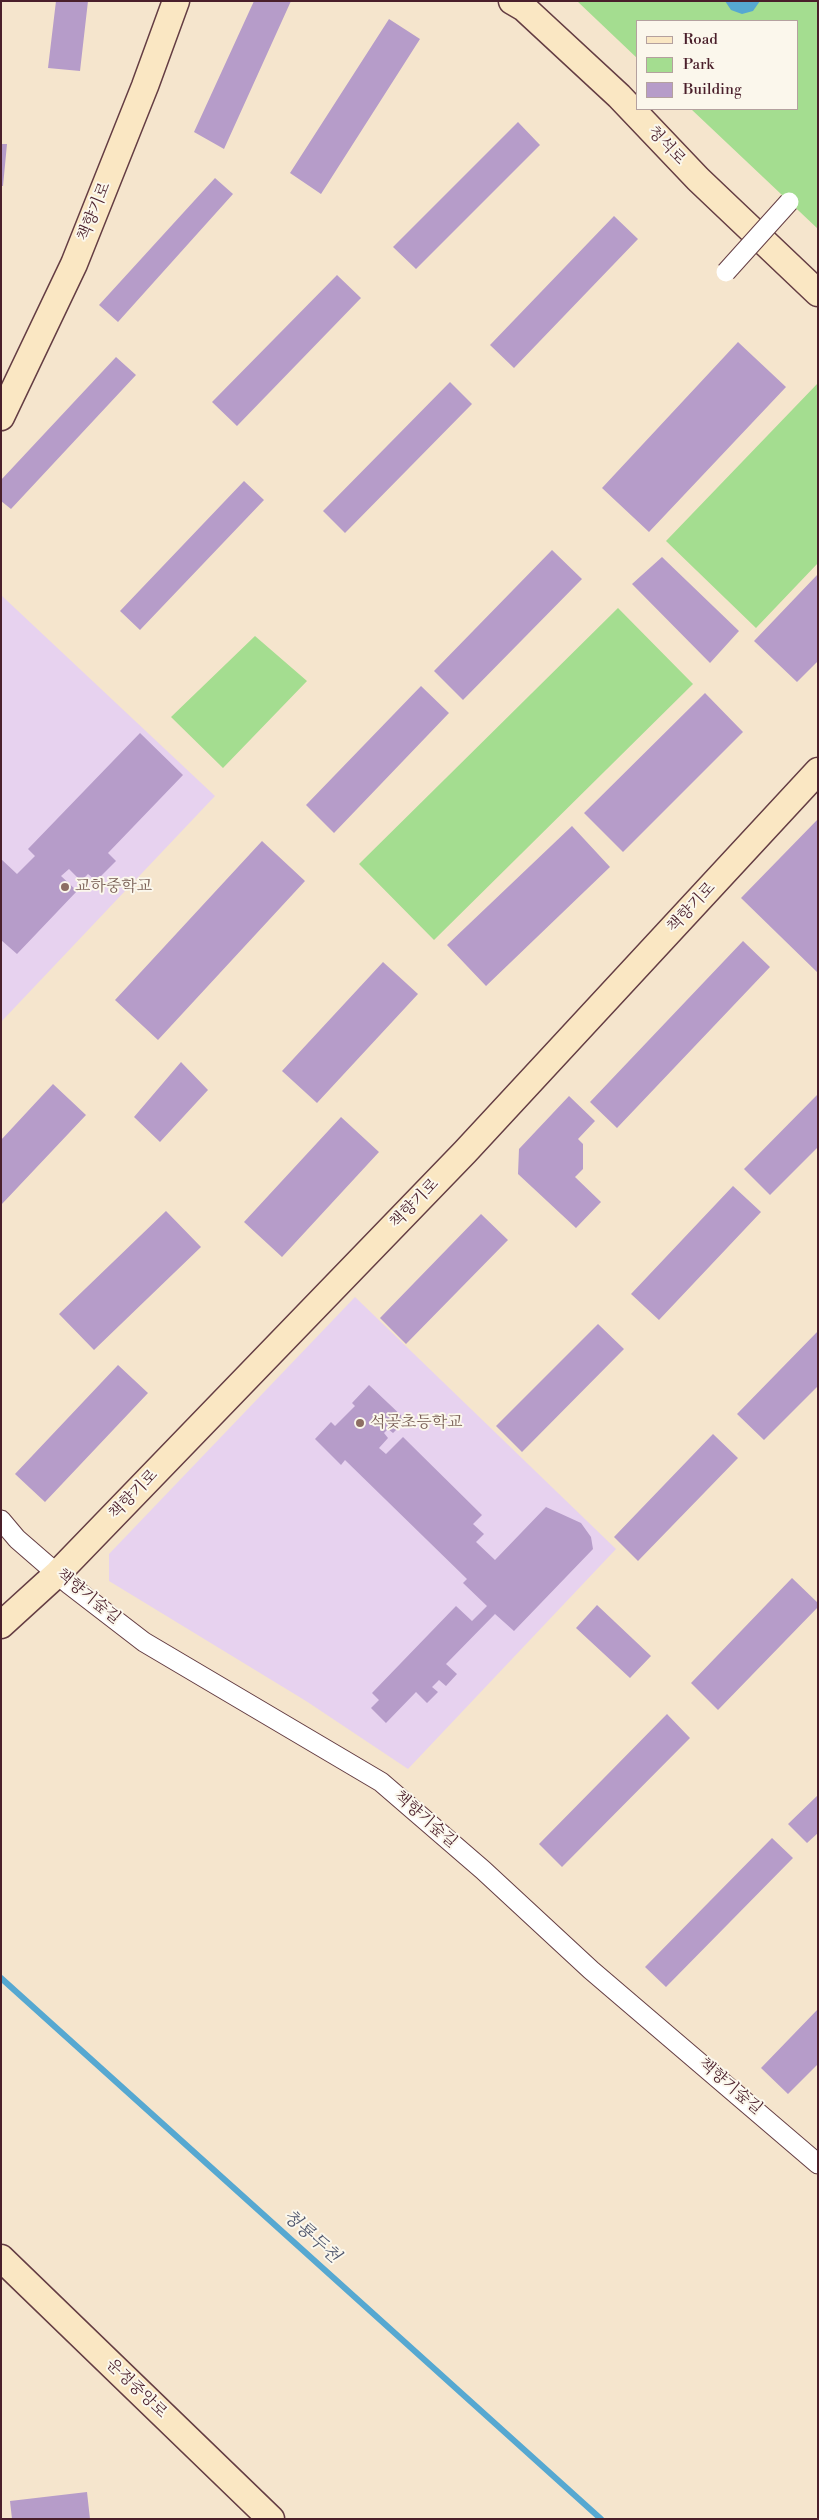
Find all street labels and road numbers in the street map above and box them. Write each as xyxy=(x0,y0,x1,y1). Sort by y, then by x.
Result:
street label: 청석로 xyxy=(643,123,689,169)
street label: 책향기로 xyxy=(75,180,115,244)
street label: 책향기로 xyxy=(664,879,720,937)
street label: 책향기로 xyxy=(387,1175,443,1233)
street label: 책향기로 xyxy=(106,1466,162,1524)
street label: 책향기숲길 xyxy=(52,1565,124,1629)
street label: 책향기숲길 xyxy=(390,1787,460,1853)
street label: 책향기숲길 xyxy=(694,2055,766,2119)
street label: 운정중앙로 xyxy=(102,2355,170,2423)

